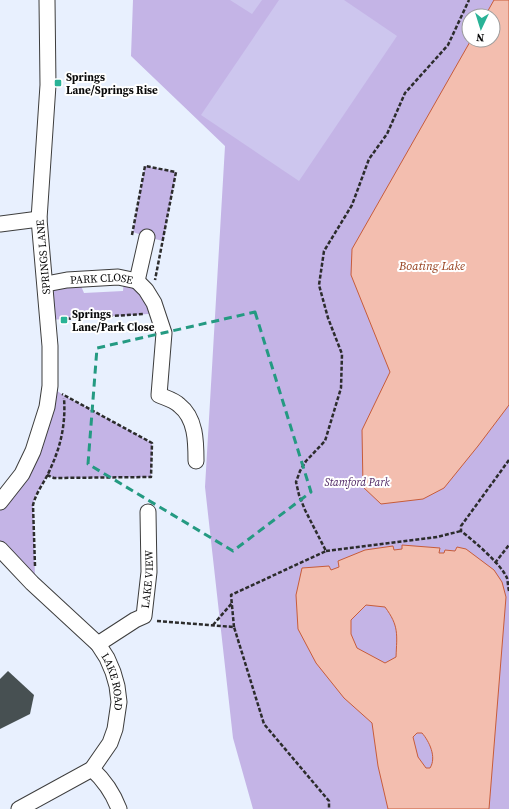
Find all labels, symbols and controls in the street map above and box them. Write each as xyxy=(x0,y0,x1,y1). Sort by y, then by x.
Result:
north arrow xyxy=(461,8,501,48)
text: N xyxy=(476,30,485,45)
place label: Springs Lane/Springs Rise xyxy=(66,70,158,98)
marker: Springs Lane/Springs Rise xyxy=(53,78,63,88)
street label: SPRINGS LANE xyxy=(33,219,54,295)
water label: Boating Lake xyxy=(398,258,465,274)
street label: PARK CLOSE xyxy=(70,270,135,288)
place label: Springs Lane/Park Close xyxy=(72,307,155,335)
marker: Springs Lane/Park Close xyxy=(59,315,69,325)
park label: Stamford Park xyxy=(324,475,390,490)
street label: LAKE VIEW xyxy=(138,549,157,609)
street label: LAKE ROAD xyxy=(98,650,126,712)

